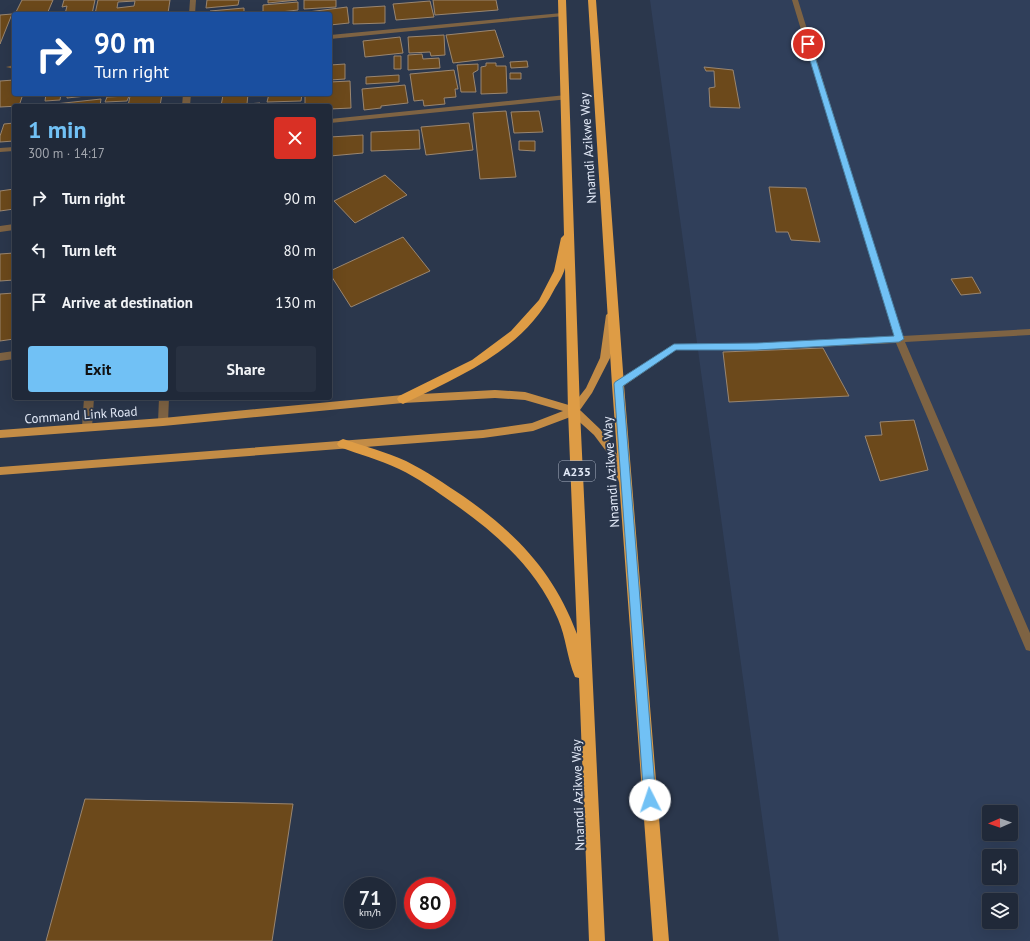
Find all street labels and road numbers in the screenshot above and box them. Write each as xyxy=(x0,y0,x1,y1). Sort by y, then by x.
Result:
street label: Nnamdi Azikwe Way xyxy=(576,92,600,204)
street label: Command Link Road xyxy=(24,403,138,427)
street label: Nnamdi Azikwe Way xyxy=(599,416,623,528)
road number: A235 xyxy=(559,461,595,481)
street label: Nnamdi Azikwe Way xyxy=(568,739,588,851)

